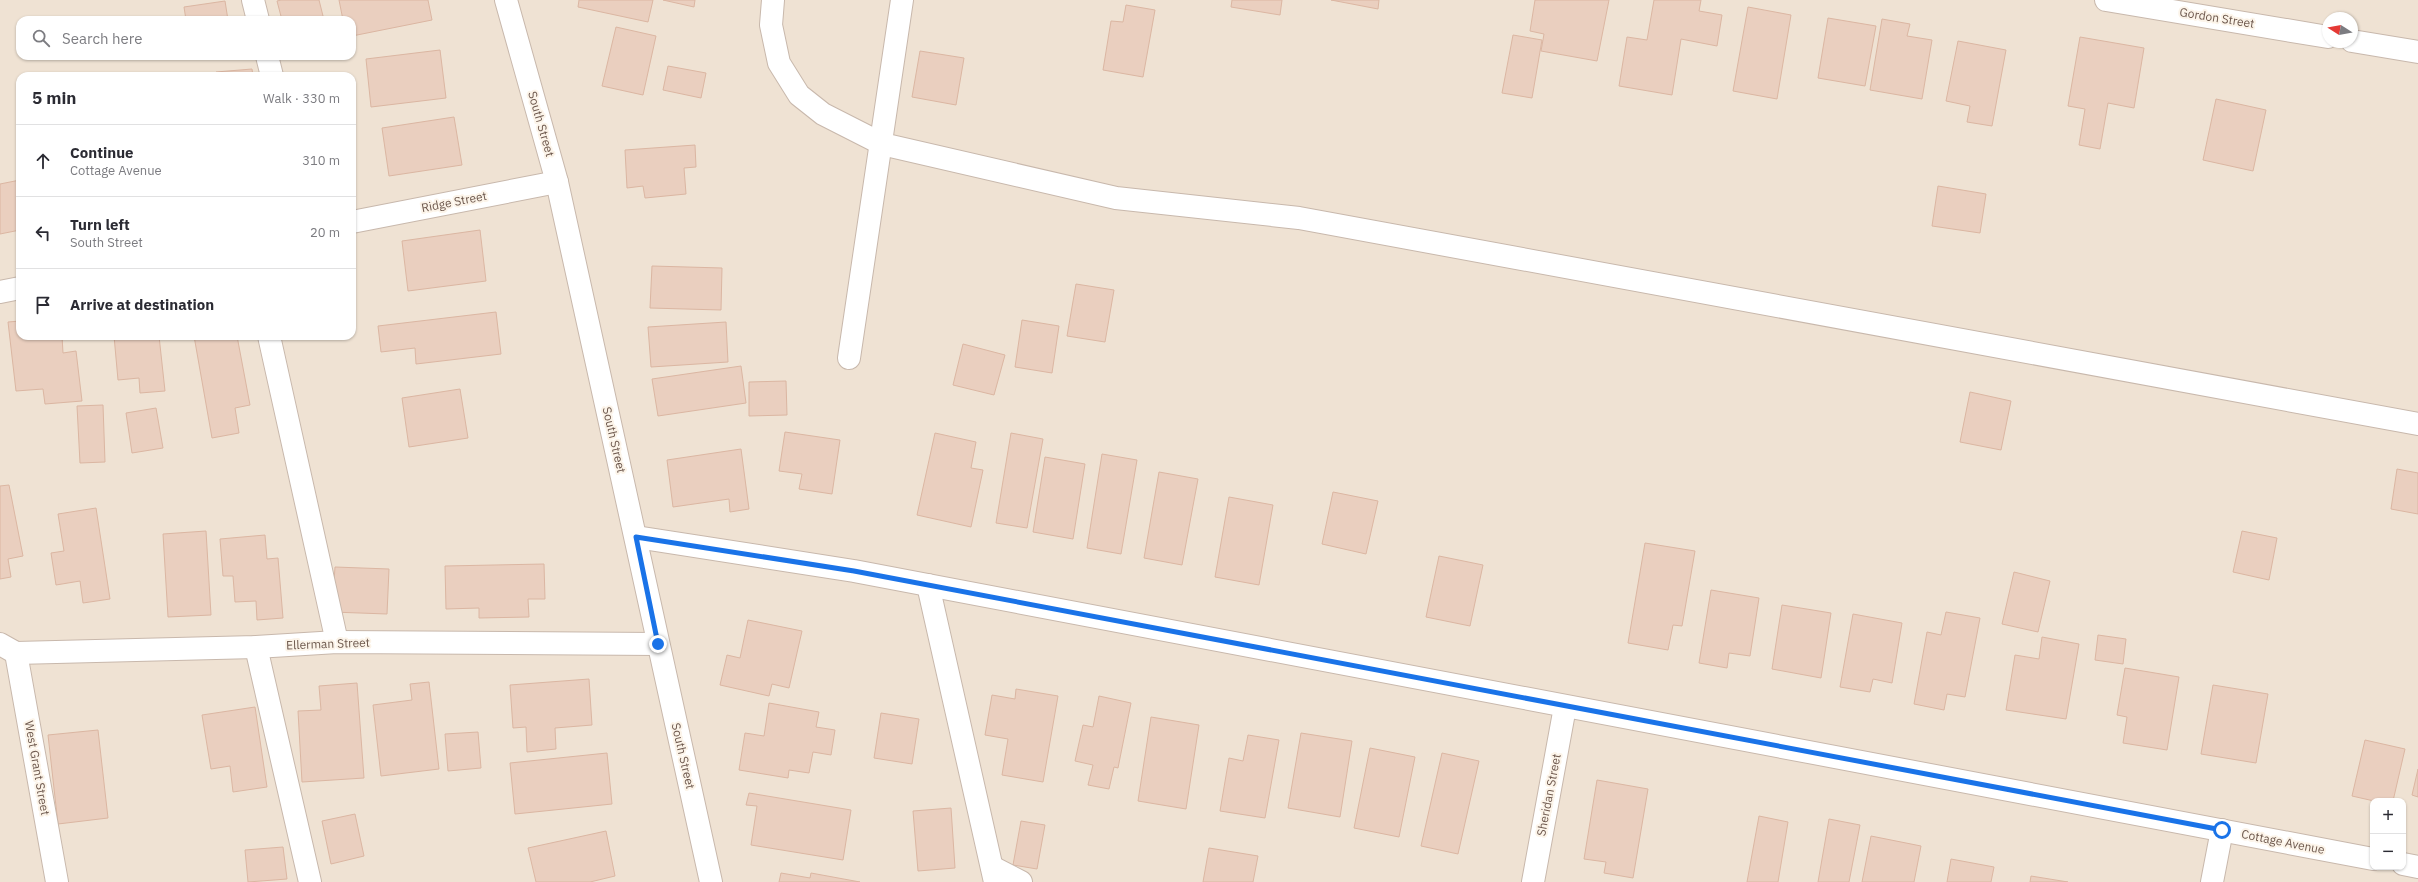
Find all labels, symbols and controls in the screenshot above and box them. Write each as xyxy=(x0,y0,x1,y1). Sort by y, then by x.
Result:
street label: Gordon Street xyxy=(2179,4,2256,31)
north arrow xyxy=(2322,12,2358,48)
search box xyxy=(16,16,356,60)
icon: search xyxy=(30,27,52,49)
text: Search here xyxy=(62,29,142,48)
text: 5 min xyxy=(32,87,76,109)
street label: South Street xyxy=(525,89,558,158)
text: Walk · 330 m xyxy=(263,90,340,107)
text: Continue xyxy=(70,143,134,162)
icon: ahead xyxy=(32,150,54,172)
text: 310 m xyxy=(302,152,340,169)
text: Cottage Avenue xyxy=(70,162,162,179)
street label: Ridge Street xyxy=(420,188,488,215)
text: Turn left xyxy=(70,215,130,234)
icon: left xyxy=(32,222,54,244)
text: 20 m xyxy=(310,224,340,241)
text: South Street xyxy=(70,234,143,251)
icon: arrive xyxy=(32,294,54,316)
text: Arrive at destination xyxy=(70,295,214,314)
street label: South Street xyxy=(600,405,629,474)
street label: Ellerman Street xyxy=(286,635,370,652)
route end xyxy=(649,635,667,653)
street label: West Grant Street xyxy=(22,719,53,816)
street label: South Street xyxy=(669,721,698,790)
street label: Sheridan Street xyxy=(1533,752,1564,837)
map controls xyxy=(2370,798,2406,870)
button: + xyxy=(2370,798,2406,834)
route start xyxy=(2213,821,2231,839)
street label: Cottage Avenue xyxy=(2240,826,2326,857)
button: − xyxy=(2370,834,2406,870)

